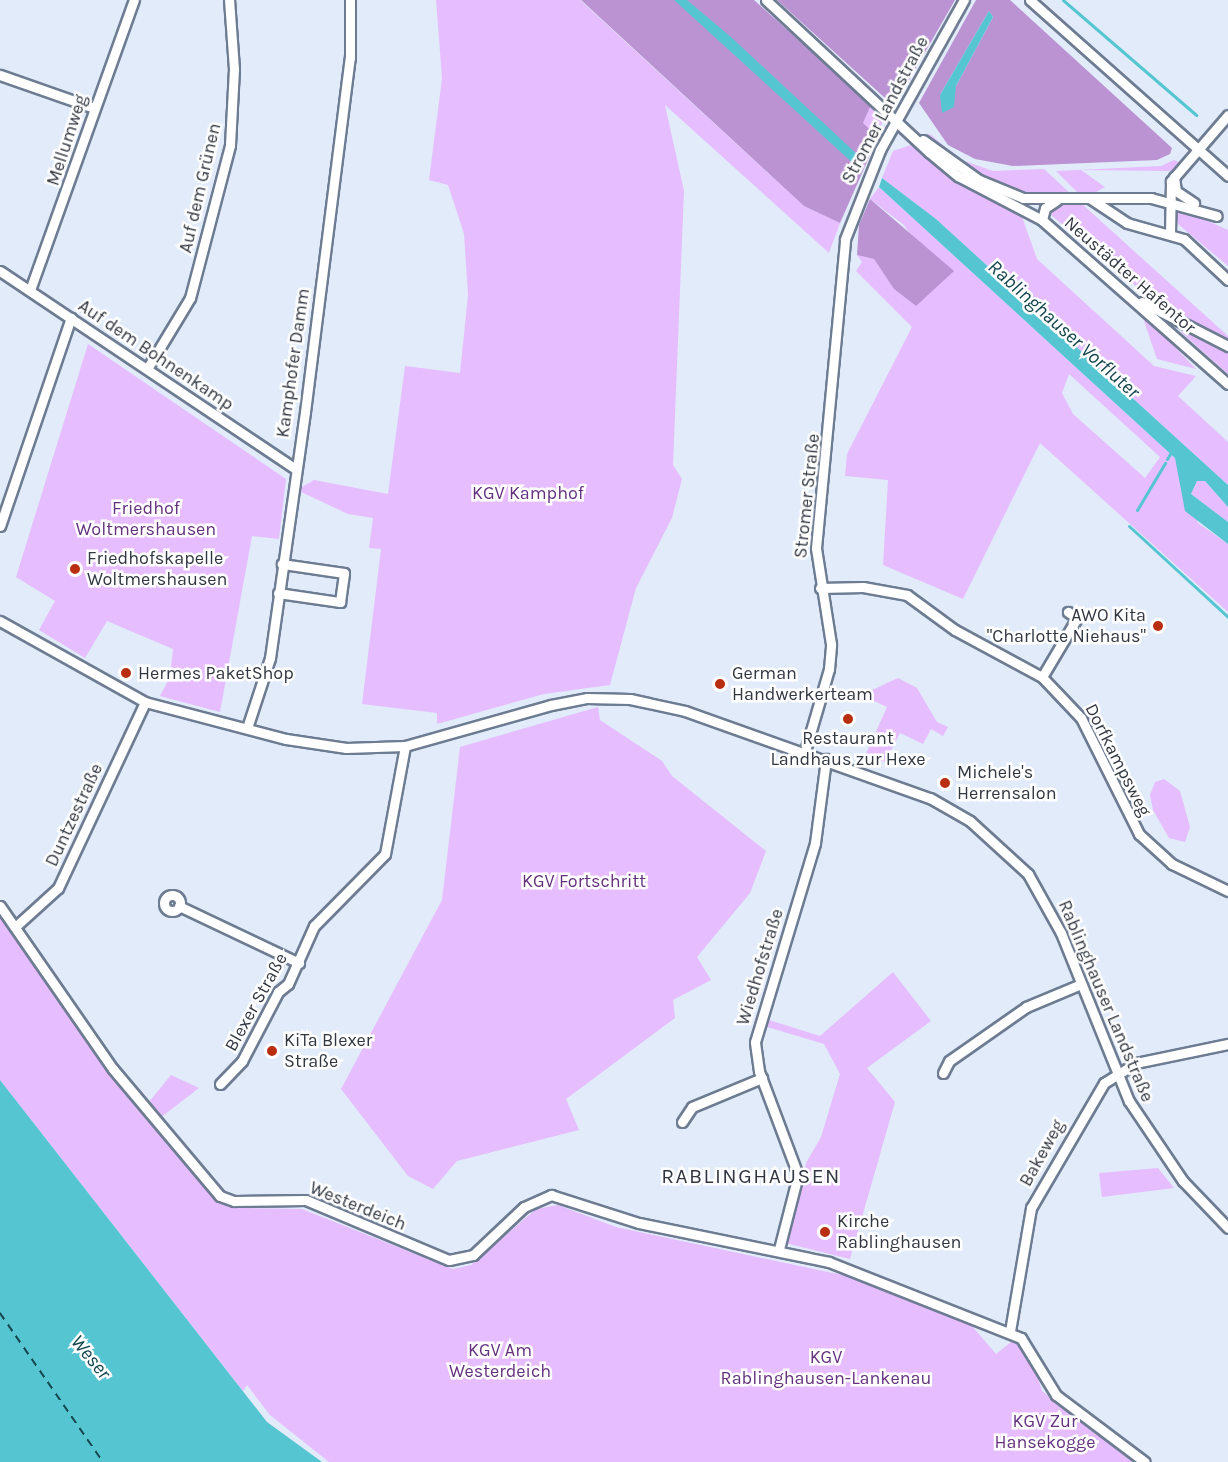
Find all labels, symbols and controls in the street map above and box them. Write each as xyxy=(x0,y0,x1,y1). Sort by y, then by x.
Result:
street label: Stromer Landstraße xyxy=(837,33,933,187)
street label: Mellumweg xyxy=(42,92,92,188)
street label: Auf dem Grünen xyxy=(175,121,225,255)
street label: Neustädter Hafentor xyxy=(1060,212,1200,338)
water label: Rablinghauser Vorfluter xyxy=(983,255,1145,403)
street label: Kamphofer Damm xyxy=(272,287,314,439)
street label: Auf dem Bohnenkamp xyxy=(74,295,238,415)
street label: Stromer Straße xyxy=(790,433,824,559)
park label: KGV Kamphof xyxy=(472,482,584,504)
park label: Friedhof Woltmershausen xyxy=(76,498,216,540)
place label: Friedhofskapelle Woltmershausen xyxy=(87,548,227,590)
marker: Friedhofskapelle Woltmershausen xyxy=(68,562,82,576)
place label: AWO Kita "Charlotte Niehaus" xyxy=(987,605,1146,648)
marker: AWO Kita "Charlotte Niehaus" xyxy=(1151,619,1165,633)
place label: Hermes PaketShop xyxy=(138,662,294,684)
place label: German Handwerkerteam xyxy=(732,663,873,706)
marker: Hermes PaketShop xyxy=(119,666,133,680)
marker: German Handwerkerteam xyxy=(713,677,727,691)
street label: Dorfkampsweg xyxy=(1080,700,1156,820)
marker: Restaurant Landhaus zur Hexe xyxy=(841,712,855,726)
place label: Restaurant Landhaus zur Hexe xyxy=(770,728,926,771)
street label: Duntzestraße xyxy=(41,760,107,870)
place label: Michele's Herrensalon xyxy=(957,762,1057,804)
marker: Michele's Herrensalon xyxy=(938,776,952,790)
park label: KGV Fortschritt xyxy=(522,870,646,892)
street label: Rablinghauser Landstraße xyxy=(1054,897,1158,1105)
street label: Wiedhofstraße xyxy=(732,906,788,1028)
street label: Blexer Straße xyxy=(220,949,292,1055)
place label: KiTa Blexer Straße xyxy=(284,1030,372,1072)
marker: KiTa Blexer Straße xyxy=(265,1044,279,1058)
street label: Bakeweg xyxy=(1015,1116,1069,1190)
district label: RABLINGHAUSEN xyxy=(661,1163,841,1189)
street label: Westerdeich xyxy=(307,1177,409,1235)
place label: Kirche Rablinghausen xyxy=(837,1211,961,1254)
marker: Kirche Rablinghausen xyxy=(818,1225,832,1239)
water label: Weser xyxy=(66,1330,116,1384)
park label: KGV Am Westerdeich xyxy=(449,1340,551,1382)
park label: KGV Rablinghausen-Lankenau xyxy=(721,1347,931,1390)
park label: KGV Zur Hansekogge xyxy=(994,1411,1096,1454)

